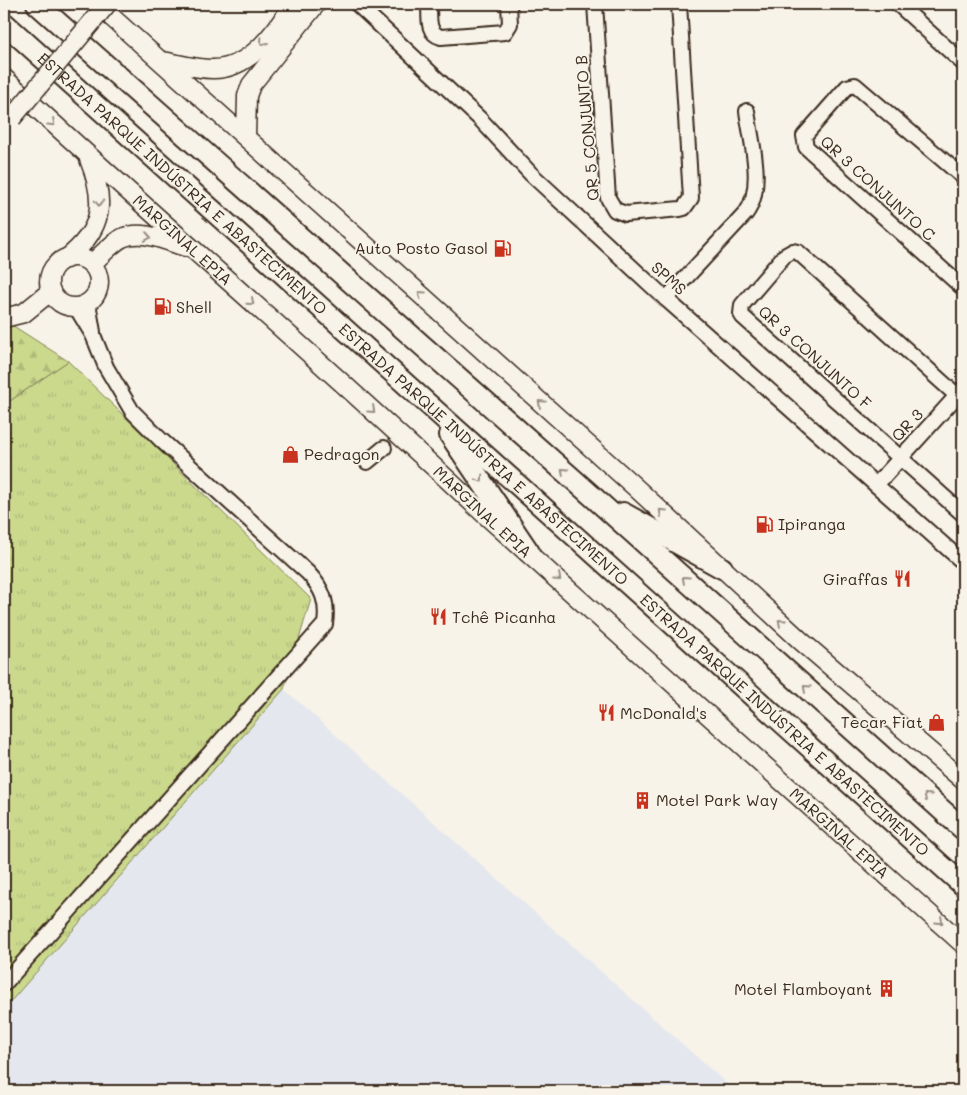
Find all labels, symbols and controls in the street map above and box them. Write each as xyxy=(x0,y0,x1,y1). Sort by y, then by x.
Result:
one-way arrow xyxy=(260,36,269,45)
street label: ESTRADA PARQUE INDÚSTRIA E ABASTECIMENTO xyxy=(34,47,332,319)
street label: QR 5 CONJUNTO B xyxy=(570,54,603,202)
one-way arrow xyxy=(47,117,56,126)
street label: QR 3 CONJUNTO C xyxy=(816,130,940,245)
street label: MARGINAL EPIA xyxy=(129,190,237,289)
one-way arrow xyxy=(94,199,104,207)
one-way arrow xyxy=(144,231,152,241)
place label: Auto Posto Gasol xyxy=(355,237,488,258)
fuel station icon: Auto Posto Gasol xyxy=(492,238,512,258)
street label: SPMS xyxy=(647,256,691,299)
one-way arrow xyxy=(417,291,426,300)
place label: Shell xyxy=(176,296,212,317)
one-way arrow xyxy=(245,296,254,305)
fuel station icon: Shell xyxy=(152,297,172,317)
street label: QR 3 CONJUNTO F xyxy=(754,300,876,413)
street label: ESTRADA PARQUE INDÚSTRIA E ABASTECIMENTO xyxy=(335,318,633,589)
one-way arrow xyxy=(538,400,547,409)
one-way arrow xyxy=(367,404,376,413)
street label: QR 3 xyxy=(886,404,927,445)
place label: Pedragon xyxy=(304,443,379,464)
shop icon: Pedragon xyxy=(280,444,300,464)
street label: MARGINAL EPIA xyxy=(429,461,537,562)
one-way arrow xyxy=(561,468,570,477)
one-way arrow xyxy=(474,474,483,483)
one-way arrow xyxy=(658,509,667,518)
place label: Ipiranga xyxy=(778,513,846,534)
fuel station icon: Ipiranga xyxy=(754,514,774,534)
place label: Giraffas xyxy=(823,568,888,589)
restaurant icon: Giraffas xyxy=(892,569,912,589)
one-way arrow xyxy=(552,572,561,581)
one-way arrow xyxy=(682,576,691,585)
street label: ESTRADA PARQUE INDÚSTRIA E ABASTECIMENTO xyxy=(636,589,934,860)
place label: Tchê Picanha xyxy=(452,606,556,627)
restaurant icon: Tchê Picanha xyxy=(428,607,448,627)
one-way arrow xyxy=(777,619,786,628)
one-way arrow xyxy=(803,685,812,694)
place label: McDonald's xyxy=(620,702,707,723)
restaurant icon: McDonald's xyxy=(596,703,616,723)
place label: Tecar Fiat xyxy=(841,711,923,732)
shop icon: Tecar Fiat xyxy=(927,712,947,732)
street label: MARGINAL EPIA xyxy=(786,783,894,883)
place label: Motel Park Way xyxy=(656,789,778,810)
building icon: Motel Park Way xyxy=(632,790,652,810)
one-way arrow xyxy=(923,793,932,802)
one-way arrow xyxy=(934,915,943,924)
place label: Motel Flamboyant xyxy=(734,978,872,999)
building icon: Motel Flamboyant xyxy=(876,979,896,999)

